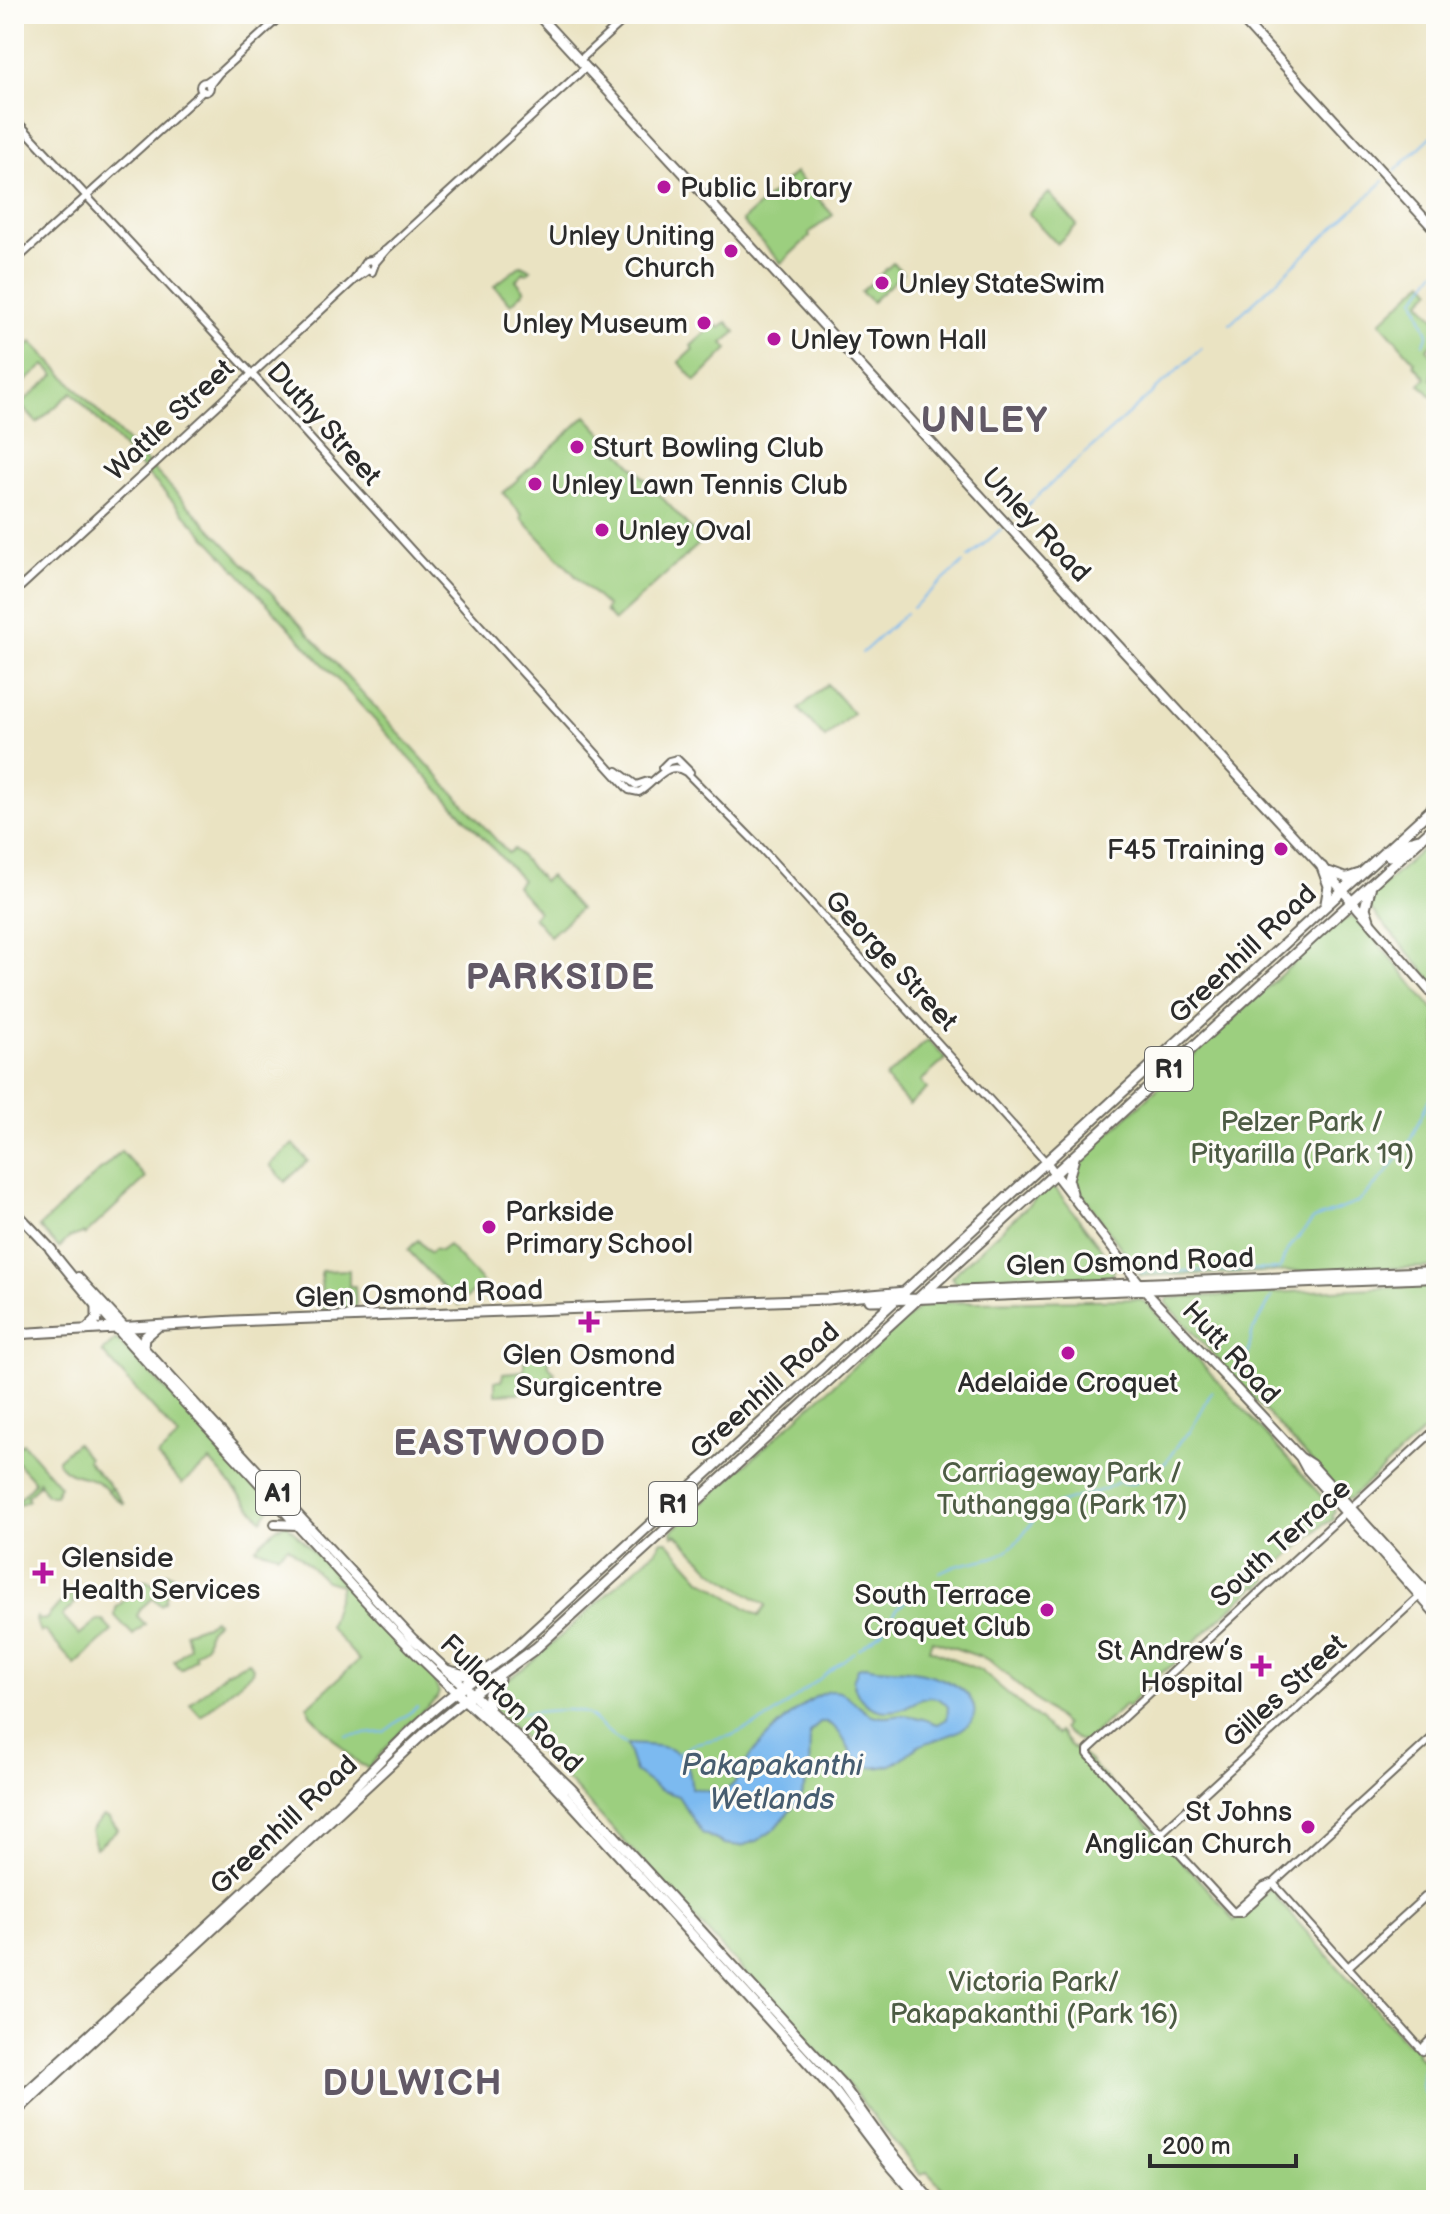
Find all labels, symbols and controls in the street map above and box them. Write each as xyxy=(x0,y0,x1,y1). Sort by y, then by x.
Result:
place label: Public Library xyxy=(680,172,853,205)
marker: Public Library xyxy=(655,178,673,196)
place label: Unley Uniting Church xyxy=(548,220,715,285)
marker: Unley Uniting Church xyxy=(722,242,740,260)
place label: Unley StateSwim xyxy=(898,268,1105,301)
marker: Unley StateSwim xyxy=(873,274,891,292)
place label: Unley Museum xyxy=(502,308,688,341)
marker: Unley Museum xyxy=(695,314,713,332)
place label: Unley Town Hall xyxy=(790,324,987,357)
marker: Unley Town Hall xyxy=(765,330,783,348)
street label: Wattle Street xyxy=(99,352,241,488)
street label: Duthy Street xyxy=(260,355,388,493)
district label: UNLEY xyxy=(921,400,1049,443)
place label: Sturt Bowling Club xyxy=(593,432,824,465)
marker: Sturt Bowling Club xyxy=(568,438,586,456)
street label: Unley Road xyxy=(974,461,1097,589)
place label: Unley Lawn Tennis Club xyxy=(551,469,848,502)
marker: Unley Lawn Tennis Club xyxy=(526,475,544,493)
place label: Unley Oval xyxy=(618,515,752,548)
marker: Unley Oval xyxy=(593,521,611,539)
place label: F45 Training xyxy=(1107,834,1265,867)
marker: F45 Training xyxy=(1272,840,1290,858)
street label: Greenhill Road xyxy=(1163,877,1324,1031)
street label: George Street xyxy=(818,884,965,1038)
district label: PARKSIDE xyxy=(466,957,656,1000)
road number: R1 xyxy=(1145,1047,1193,1091)
park label: Pelzer Park / Pityarilla (Park 19) xyxy=(1190,1106,1414,1171)
place label: Parkside Primary School xyxy=(505,1196,693,1261)
marker: Parkside Primary School xyxy=(480,1218,498,1236)
street label: Glen Osmond Road xyxy=(1005,1242,1255,1283)
street label: Glen Osmond Road xyxy=(294,1274,544,1315)
street label: Hutt Road xyxy=(1175,1295,1287,1411)
marker: Glen Osmond Surgicentre xyxy=(578,1311,600,1333)
street label: Greenhill Road xyxy=(684,1316,846,1467)
place label: Glen Osmond Surgicentre xyxy=(502,1339,676,1404)
marker: Adelaide Croquet xyxy=(1059,1344,1077,1362)
place label: Adelaide Croquet xyxy=(958,1367,1179,1400)
district label: EASTWOOD xyxy=(393,1423,607,1466)
park label: Carriageway Park / Tuthangga (Park 17) xyxy=(937,1457,1187,1522)
road number: A1 xyxy=(256,1471,300,1515)
street label: South Terrace xyxy=(1204,1472,1358,1614)
road number: R1 xyxy=(649,1482,697,1526)
place label: Glenside Health Services xyxy=(61,1542,260,1607)
marker: Glenside Health Services xyxy=(32,1562,54,1584)
place label: South Terrace Croquet Club xyxy=(855,1579,1031,1644)
marker: South Terrace Croquet Club xyxy=(1038,1601,1056,1619)
street label: Gilles Street xyxy=(1217,1627,1354,1755)
street label: Fullarton Road xyxy=(433,1628,589,1780)
place label: St Andrew’s Hospital xyxy=(1097,1635,1243,1700)
marker: St Andrew’s Hospital xyxy=(1250,1655,1272,1677)
street label: Greenhill Road xyxy=(204,1748,365,1902)
water label: Pakapakanthi Wetlands xyxy=(681,1748,864,1818)
place label: St Johns Anglican Church xyxy=(1085,1796,1292,1861)
marker: St Johns Anglican Church xyxy=(1299,1818,1317,1836)
park label: Victoria Park/ Pakapakanthi (Park 16) xyxy=(890,1966,1178,2031)
district label: DULWICH xyxy=(322,2063,504,2106)
scale bar xyxy=(1150,2118,1296,2168)
text: 200 m xyxy=(1162,2132,1231,2161)

